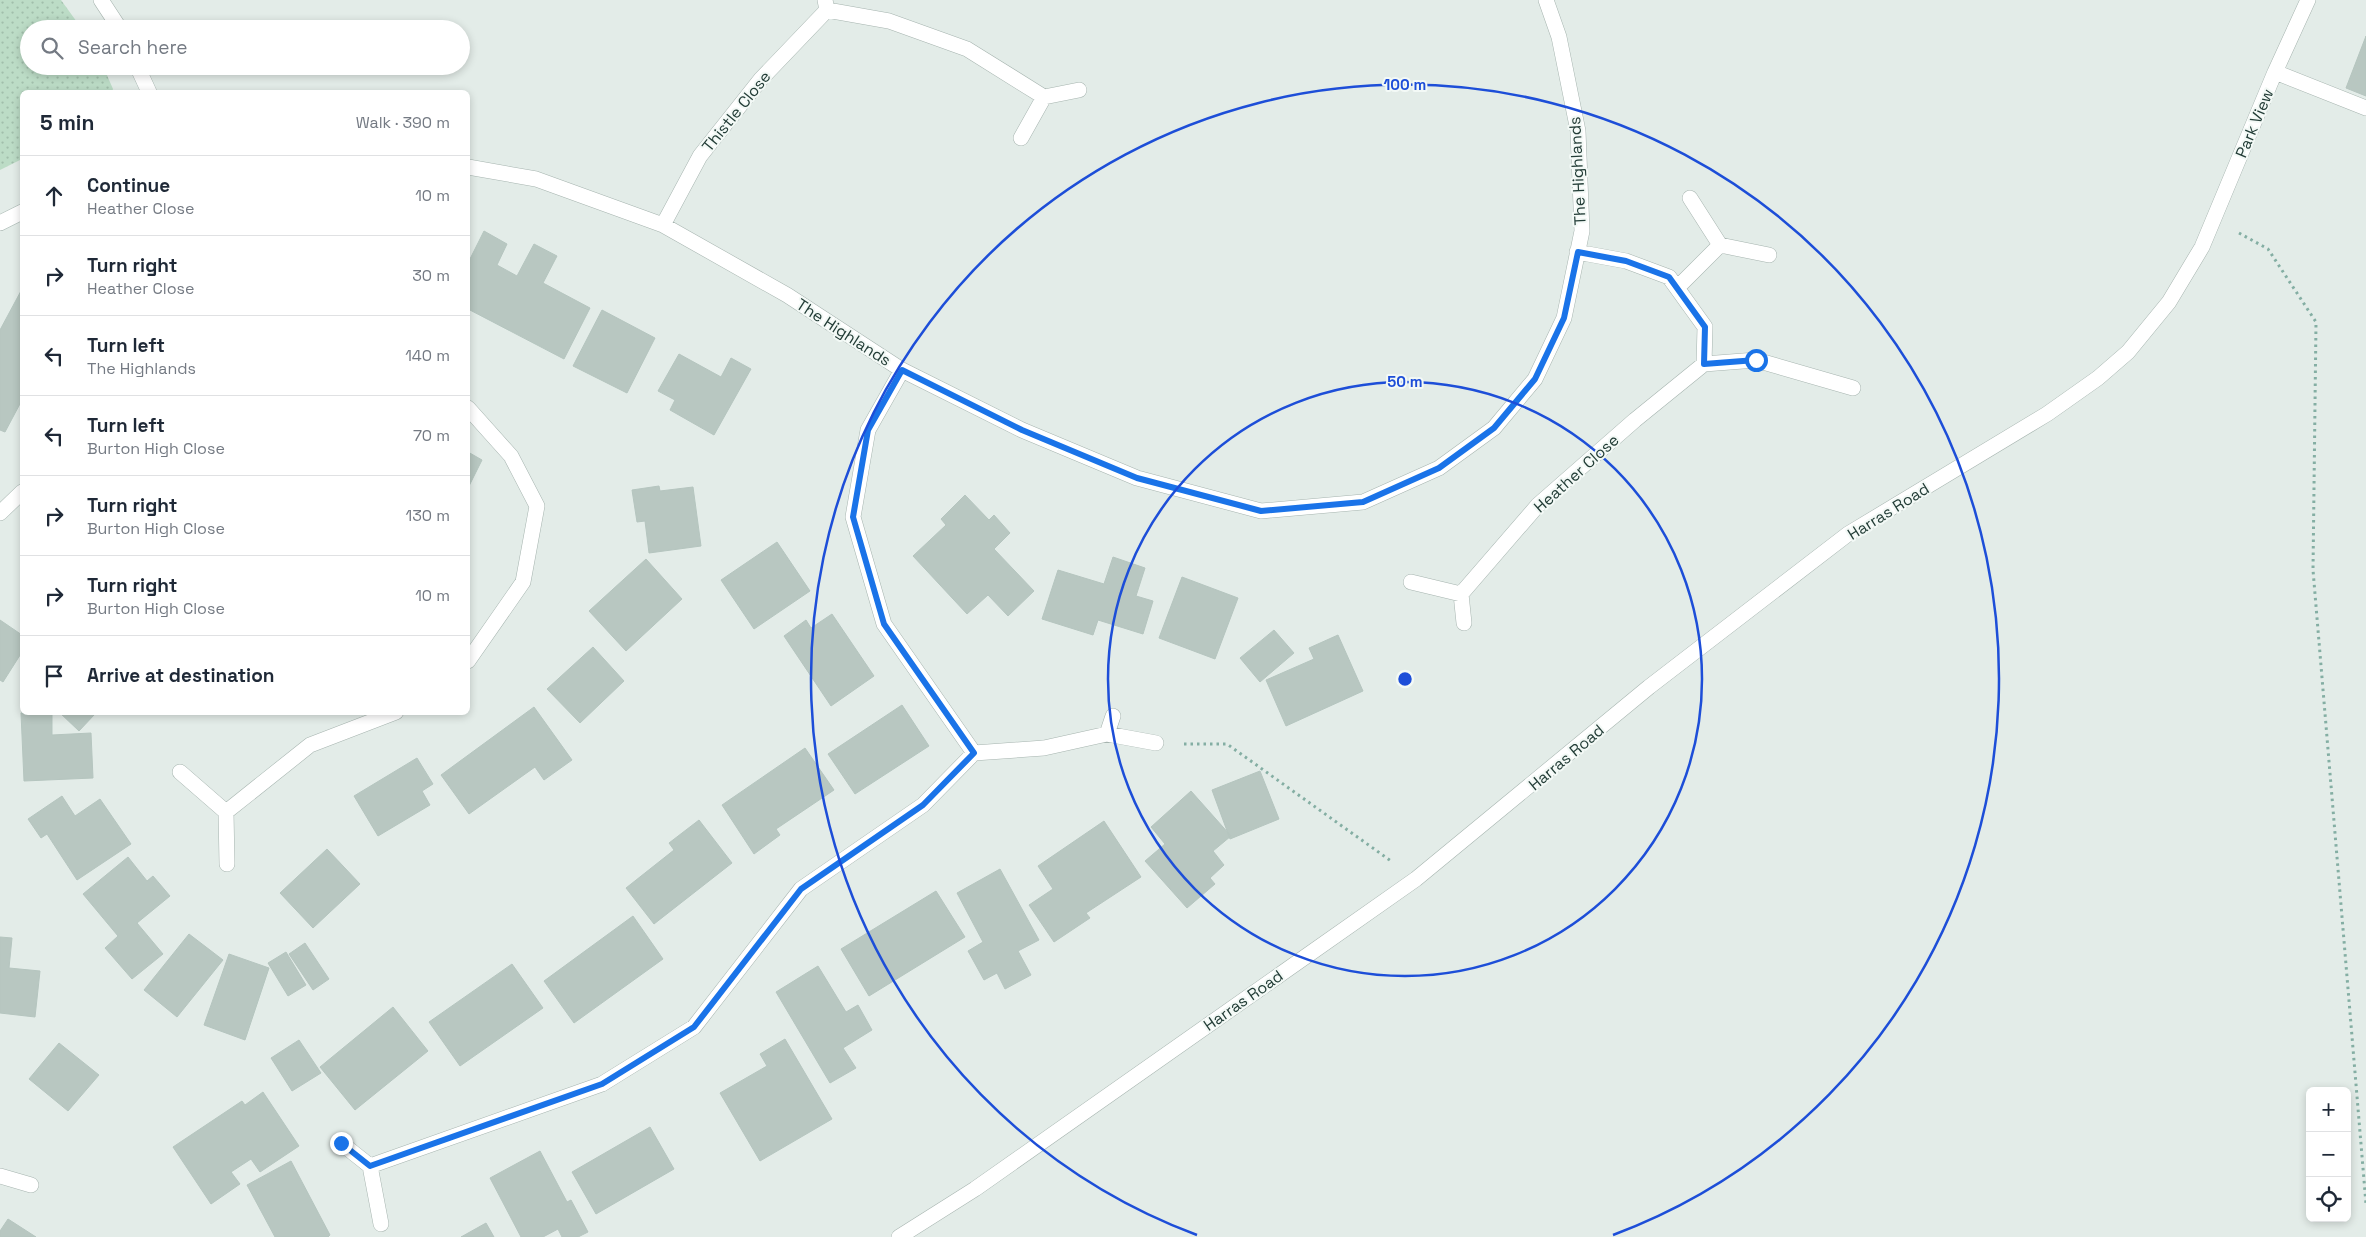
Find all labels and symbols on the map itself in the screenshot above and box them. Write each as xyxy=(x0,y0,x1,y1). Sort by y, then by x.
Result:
street label: Thistle Close xyxy=(697,67,775,156)
text: 100 m xyxy=(1384,75,1426,94)
street label: Park View xyxy=(2231,85,2278,161)
street label: The Highlands xyxy=(1564,116,1591,226)
street label: The Highlands xyxy=(792,294,895,371)
route start xyxy=(1745,349,1768,372)
text: 50 m xyxy=(1387,372,1423,391)
street label: Heather Close xyxy=(1529,430,1623,517)
street label: Harras Road xyxy=(1843,478,1933,545)
centre of rings xyxy=(1396,670,1414,688)
street label: Harras Road xyxy=(1524,720,1608,795)
street label: Harras Road xyxy=(1199,965,1287,1036)
route end xyxy=(330,1132,353,1155)

